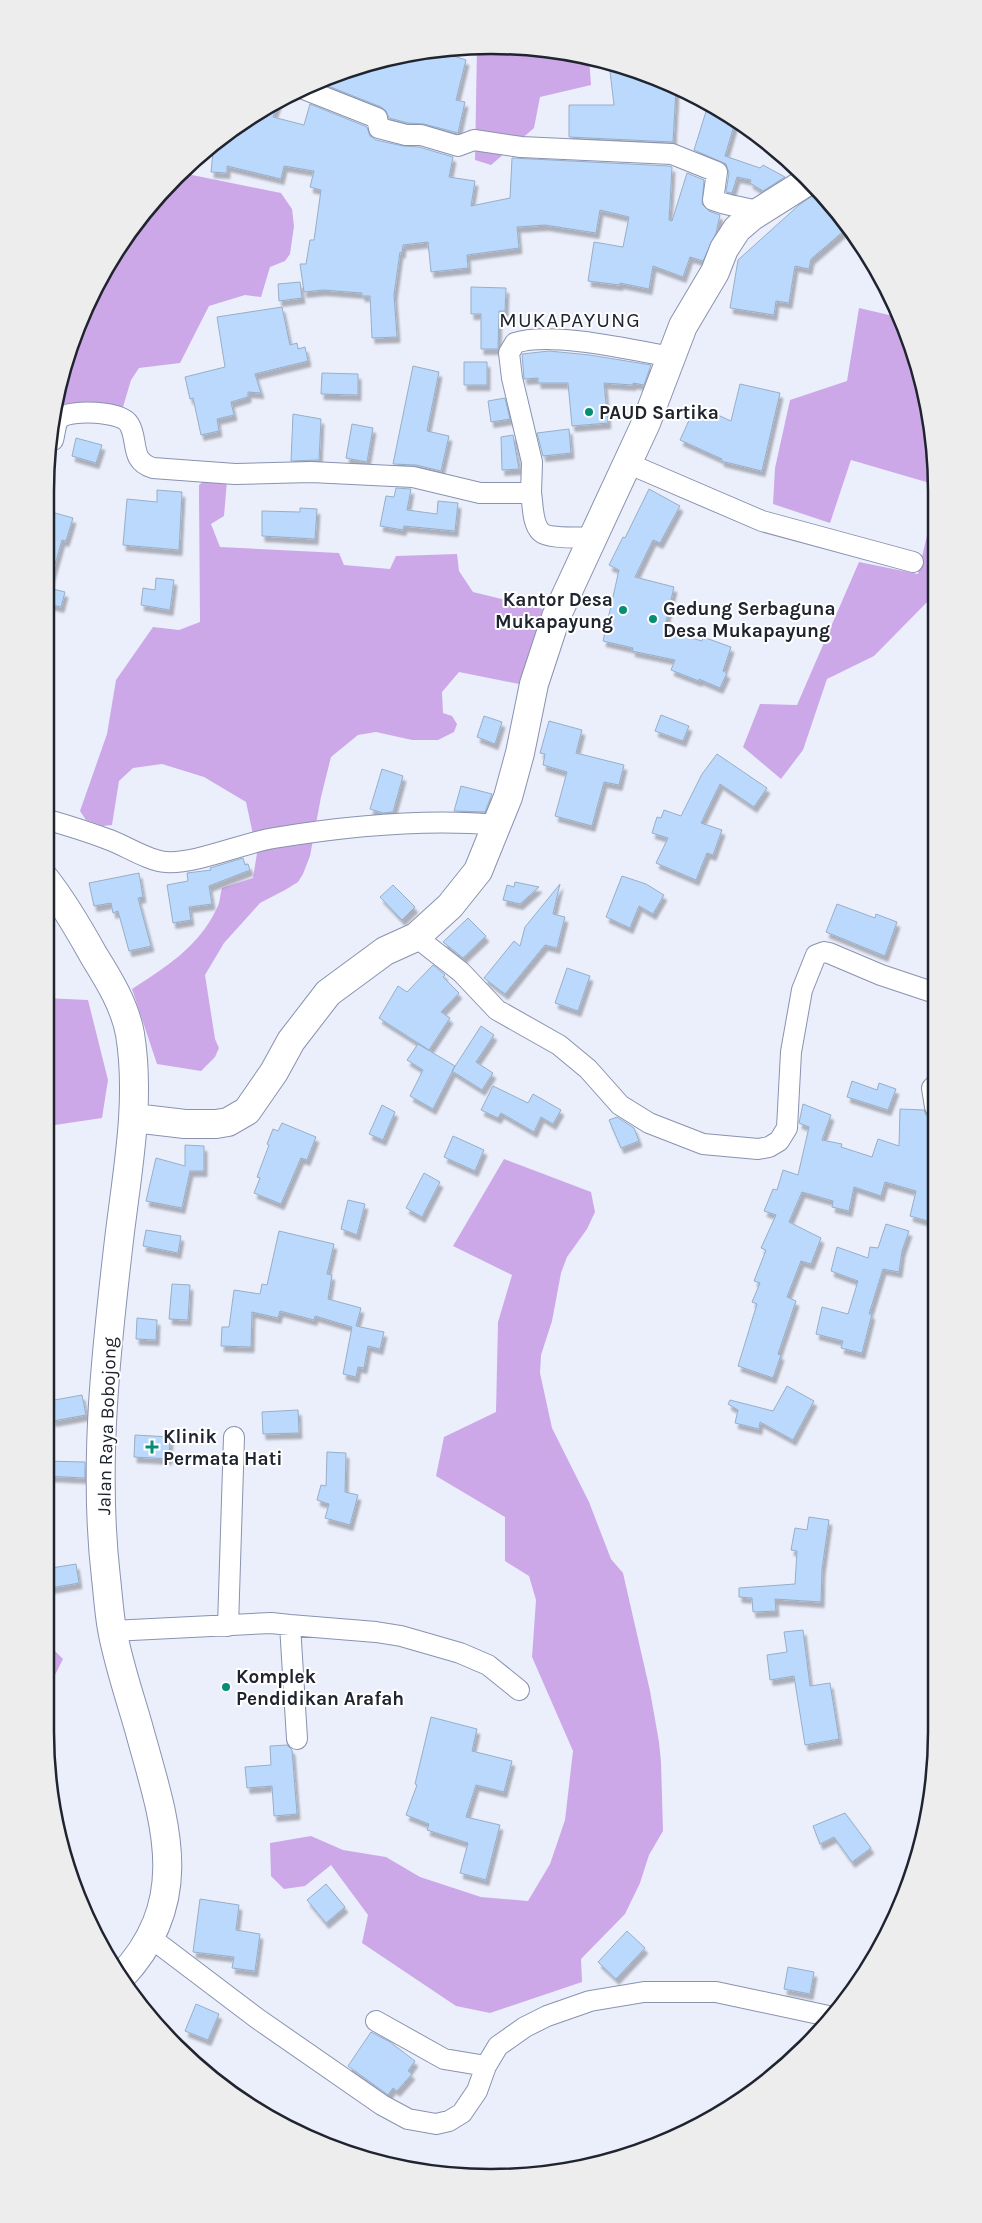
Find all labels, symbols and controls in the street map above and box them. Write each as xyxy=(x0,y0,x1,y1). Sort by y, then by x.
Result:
district label: MUKAPAYUNG xyxy=(499,308,641,332)
place label: PAUD Sartika xyxy=(599,402,719,424)
marker: PAUD Sartika xyxy=(583,406,595,418)
place label: Kantor Desa Mukapayung xyxy=(495,589,613,633)
place label: Gedung Serbaguna Desa Mukapayung xyxy=(663,598,836,642)
marker: Kantor Desa Mukapayung xyxy=(617,604,629,616)
marker: Gedung Serbaguna Desa Mukapayung xyxy=(647,613,659,625)
street label: Jalan Raya Bobojong xyxy=(93,1336,121,1515)
place label: Klinik Permata Hati xyxy=(163,1426,282,1470)
marker: Klinik Permata Hati xyxy=(145,1440,159,1454)
place label: Komplek Pendidikan Arafah xyxy=(236,1666,404,1710)
marker: Komplek Pendidikan Arafah xyxy=(220,1681,232,1693)

